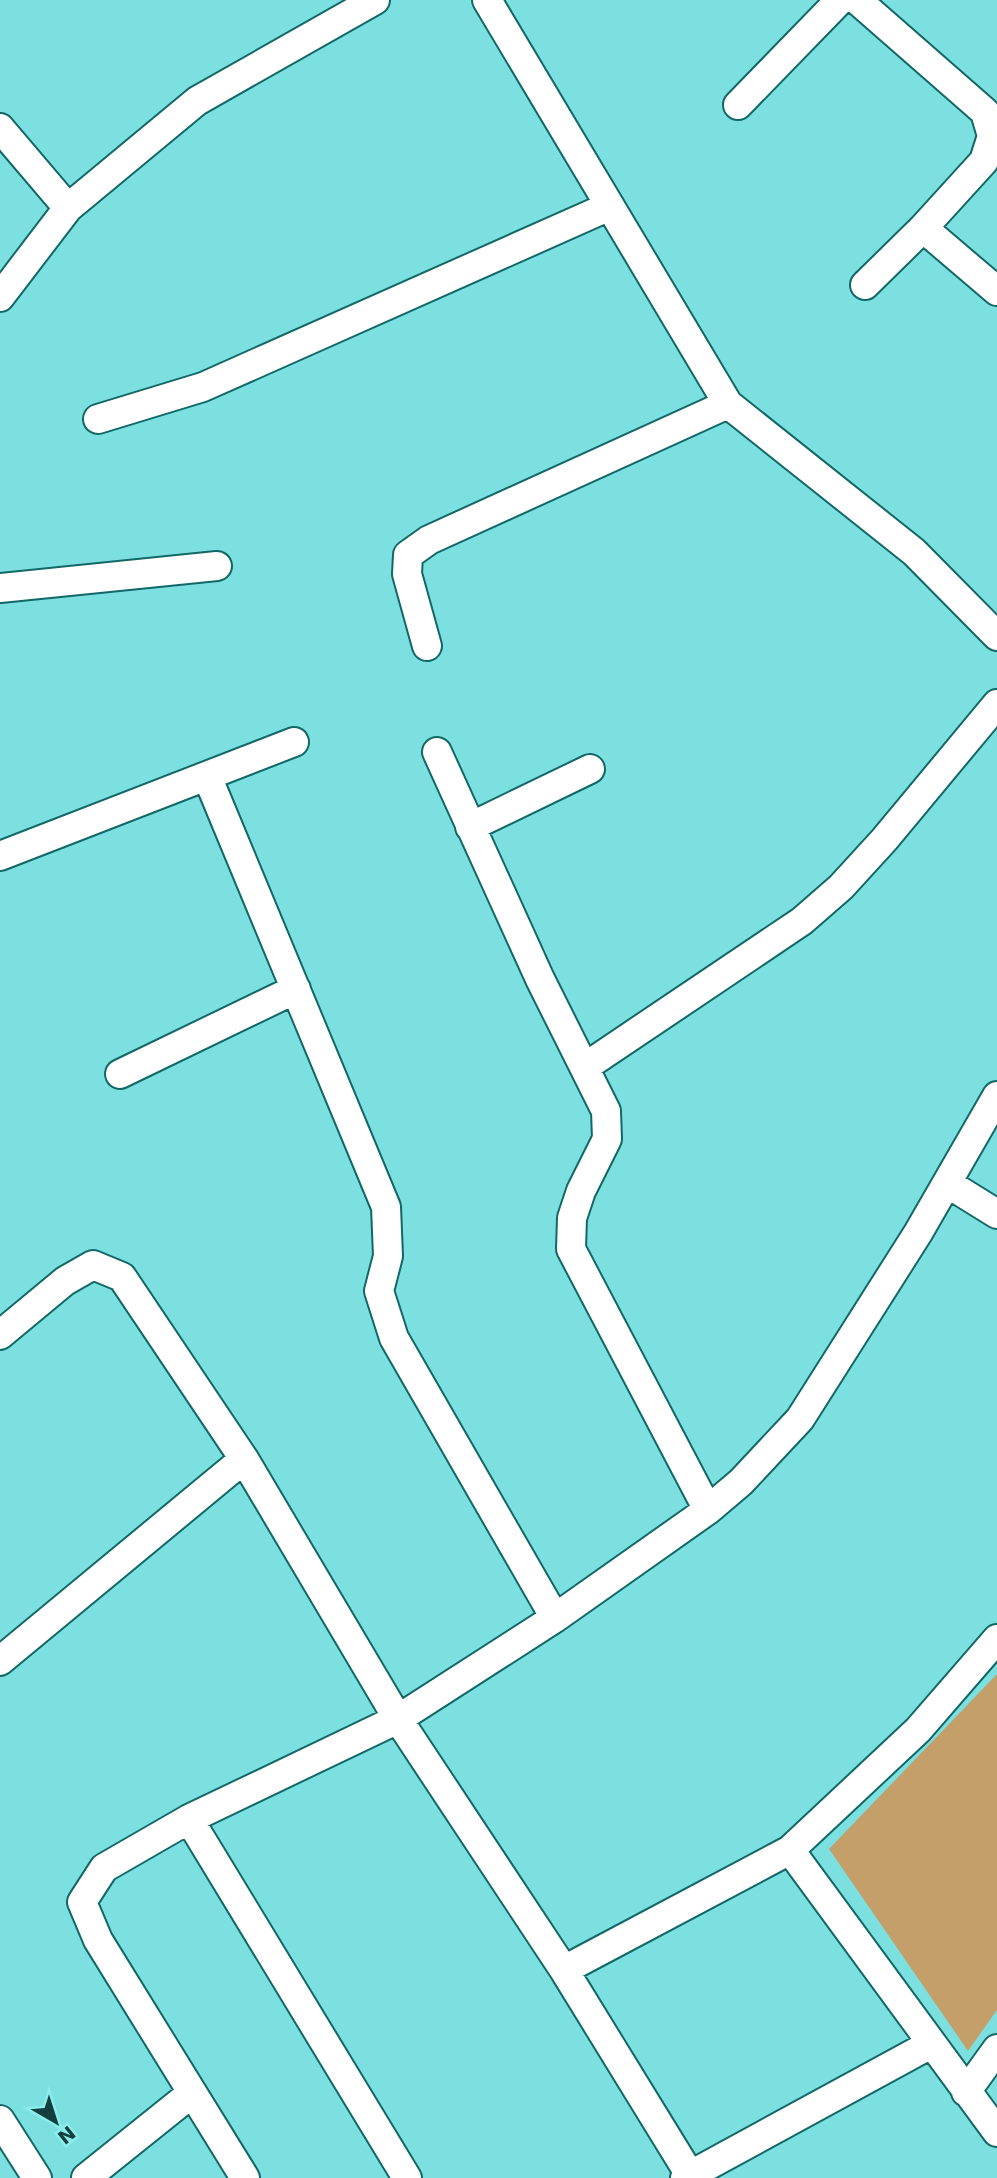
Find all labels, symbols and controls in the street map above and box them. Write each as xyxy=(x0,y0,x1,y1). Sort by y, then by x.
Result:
north arrow xyxy=(21,2087,91,2157)
text: N xyxy=(54,2122,80,2149)

